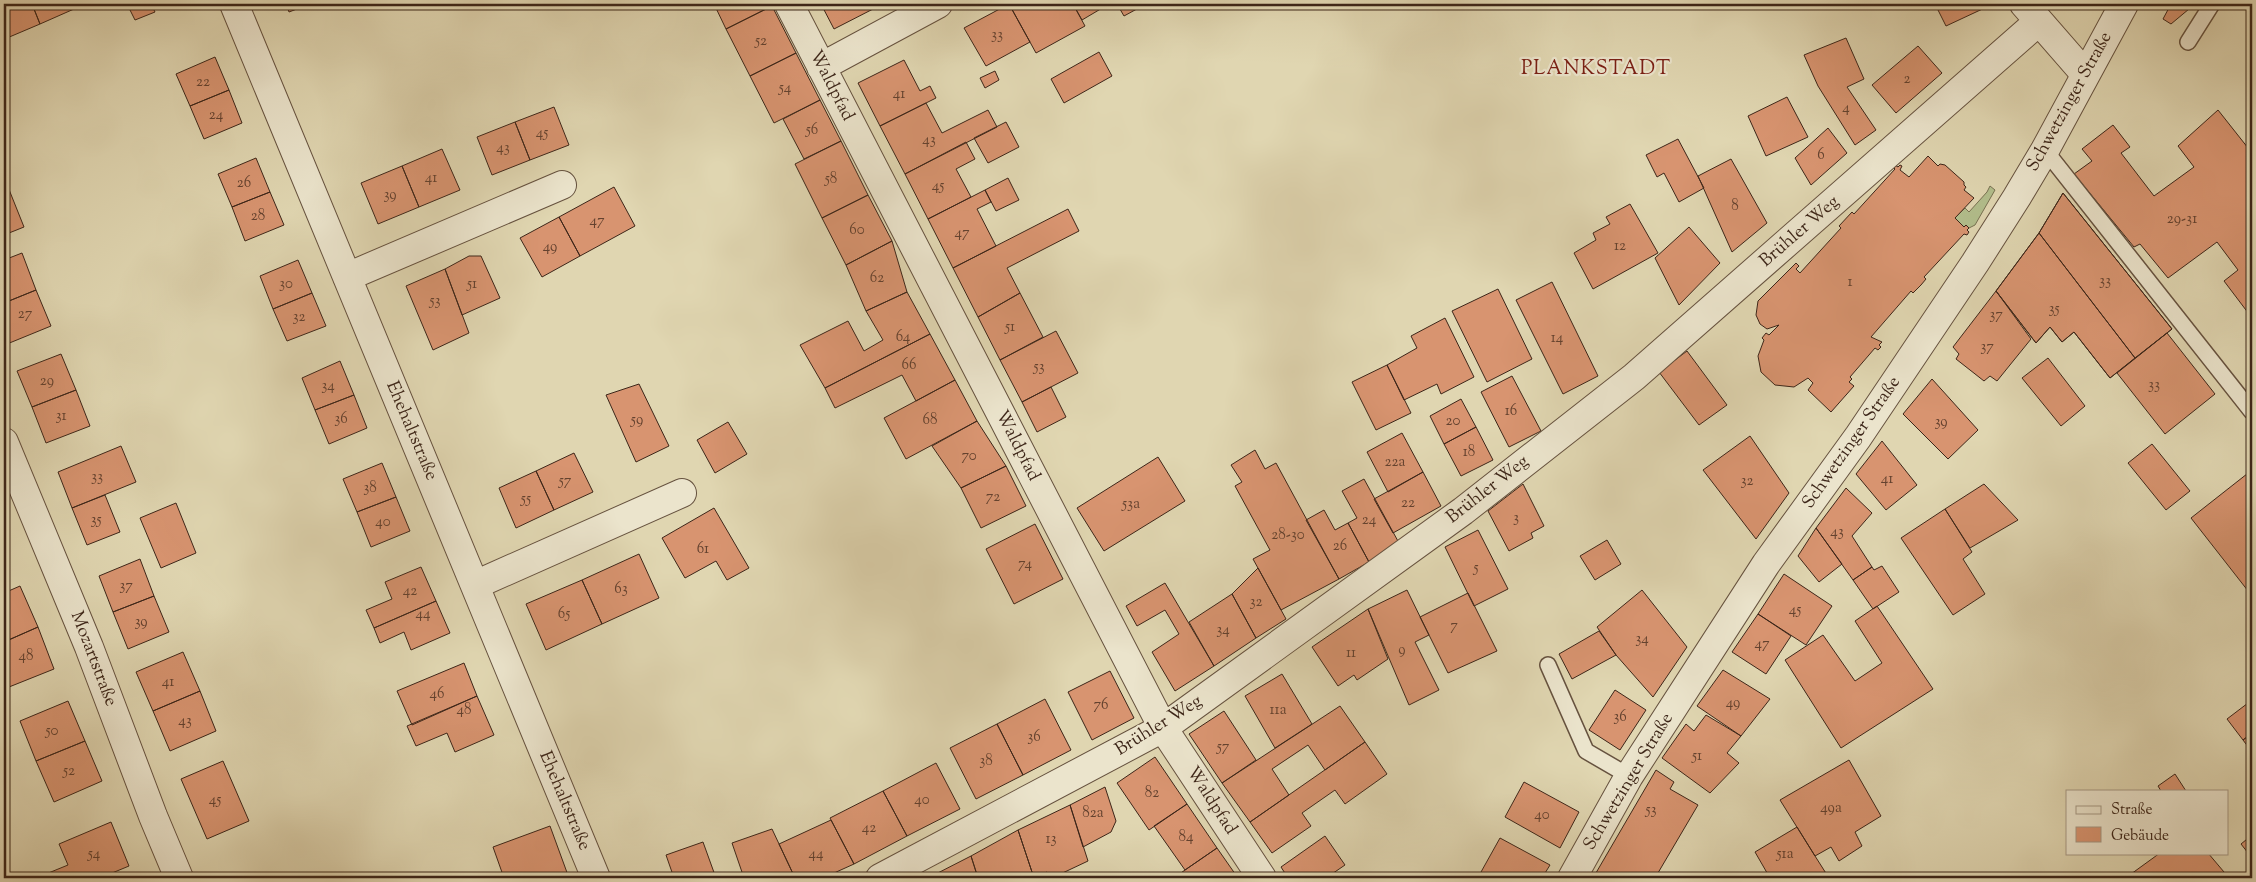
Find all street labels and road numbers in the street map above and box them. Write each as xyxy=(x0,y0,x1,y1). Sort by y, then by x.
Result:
street label: Schwetzinger Straße xyxy=(2021,27,2119,177)
street label: Waldpfad xyxy=(802,46,860,126)
street label: Brühler Weg xyxy=(1754,190,1846,274)
street label: Schwetzinger Straße xyxy=(1796,371,1908,515)
street label: Ehehaltstraße xyxy=(378,377,444,485)
street label: Waldpfad xyxy=(988,406,1046,486)
street label: Brühler Weg xyxy=(1441,449,1535,530)
street label: Mozartstraße xyxy=(63,608,123,710)
street label: Brühler Weg xyxy=(1110,689,1208,763)
street label: Schwetzinger Straße xyxy=(1578,708,1680,856)
street label: Ehehaltstraße xyxy=(531,747,597,855)
street label: Waldpfad xyxy=(1179,762,1243,840)

